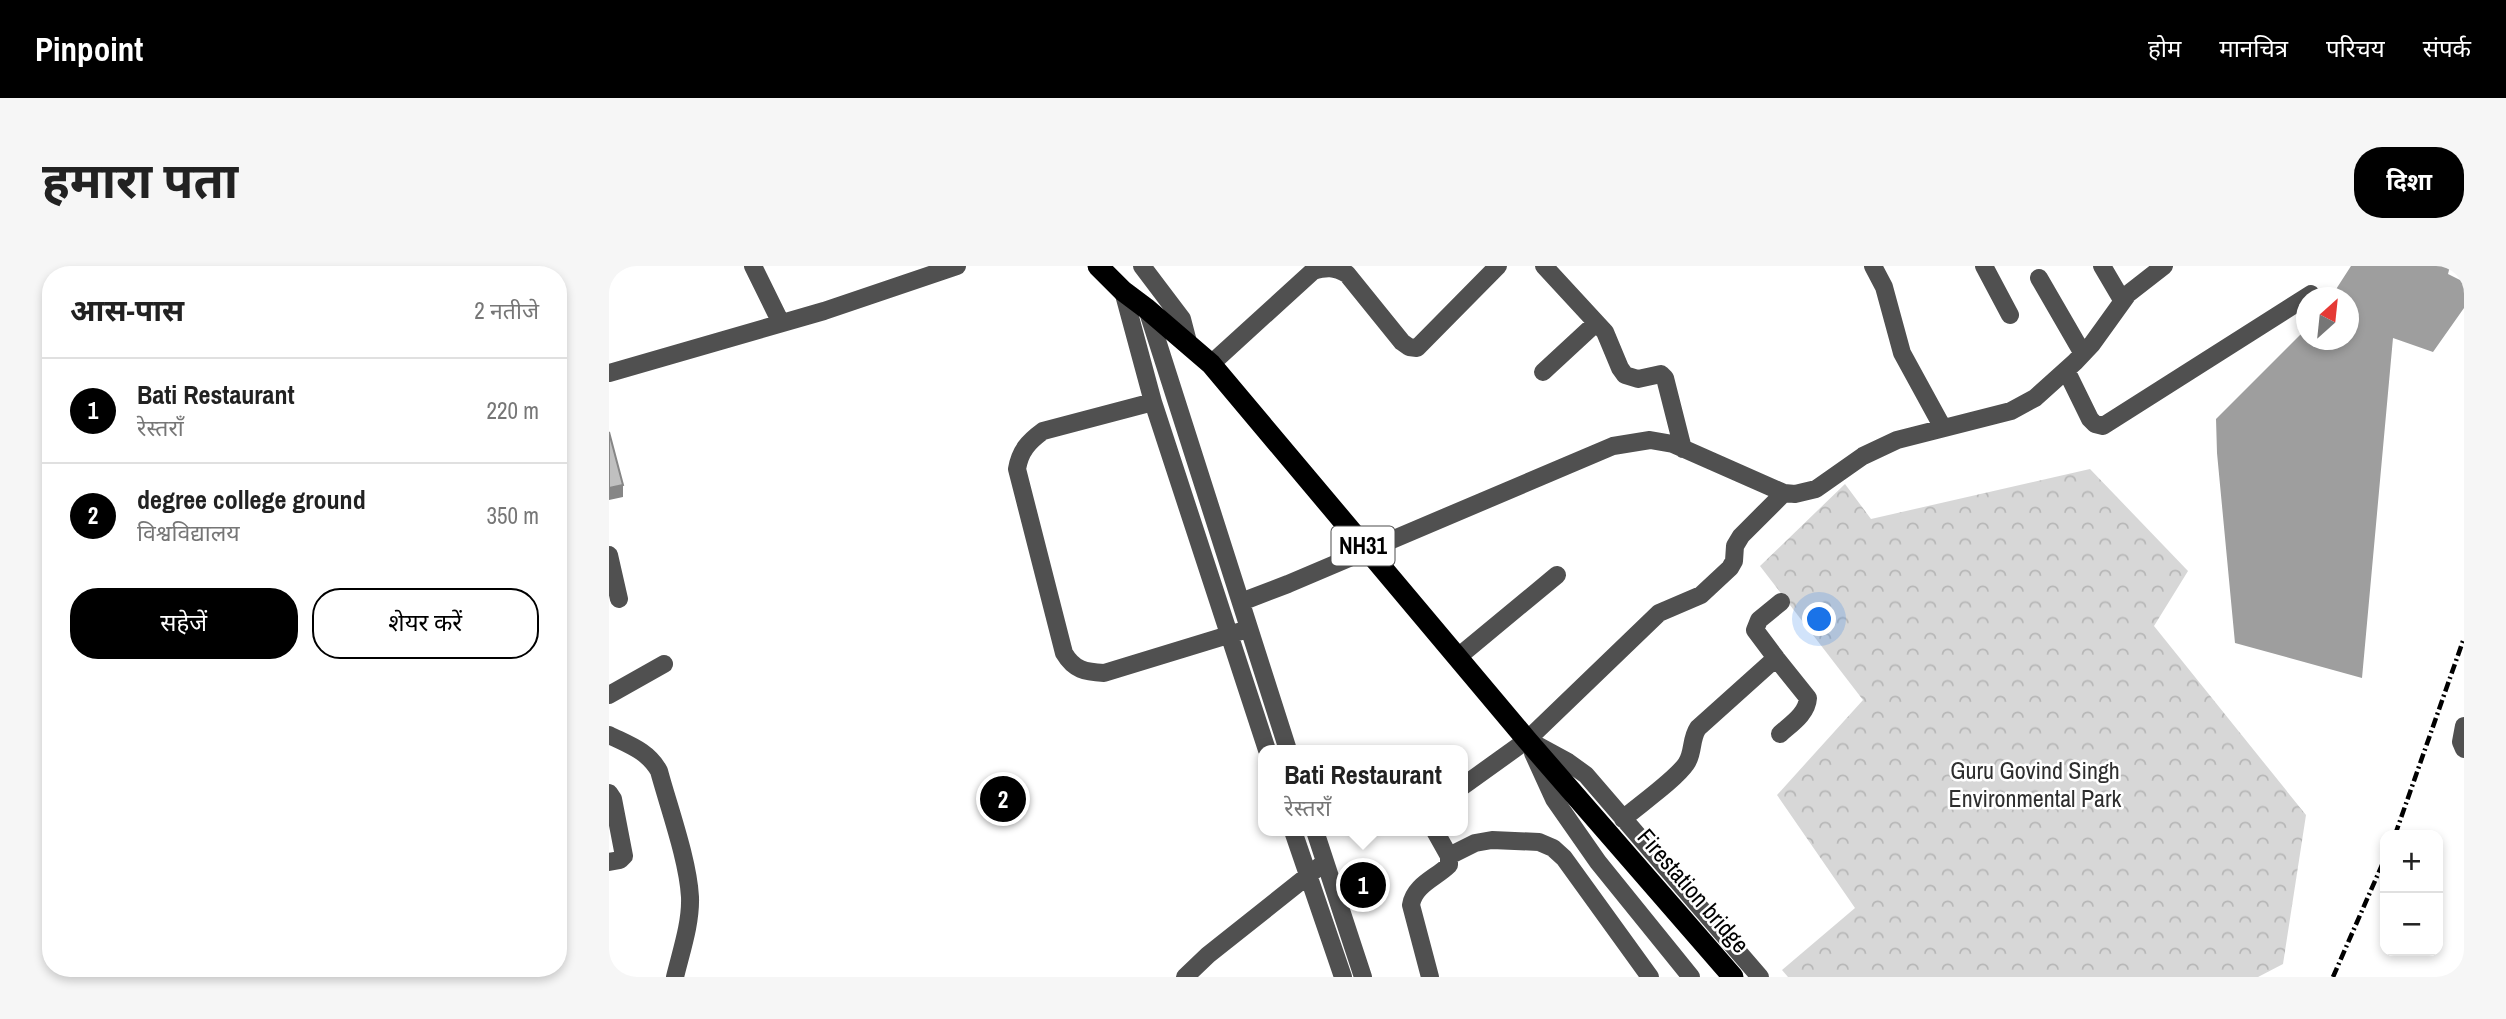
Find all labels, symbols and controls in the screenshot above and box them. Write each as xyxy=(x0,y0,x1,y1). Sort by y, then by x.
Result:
text: Pinpoint xyxy=(35,27,143,71)
text: होम xyxy=(2148,32,2181,64)
text: मानचित्र xyxy=(2219,32,2288,64)
text: परिचय xyxy=(2326,32,2385,64)
text: संपर्क xyxy=(2423,32,2471,64)
text: हमारा पता xyxy=(42,147,238,213)
button: दिशा xyxy=(2354,147,2464,218)
north arrow xyxy=(2296,287,2359,350)
text: आस-पास xyxy=(70,290,184,330)
text: 2 नतीजे xyxy=(474,295,539,326)
text: Bati Restaurant xyxy=(137,377,295,412)
text: 1 xyxy=(88,395,98,426)
text: 220 m xyxy=(487,395,539,426)
text: रेस्तराँ xyxy=(137,412,184,443)
text: degree college ground xyxy=(137,482,366,517)
text: 2 xyxy=(88,500,98,531)
text: 350 m xyxy=(487,500,539,531)
text: विश्वविद्यालय xyxy=(137,517,240,548)
road number: NH31 xyxy=(1331,526,1395,566)
button: सहेजें xyxy=(70,588,298,659)
button: शेयर करें xyxy=(312,588,539,659)
your location xyxy=(1802,602,1836,636)
popup xyxy=(1258,745,1468,836)
park label: Guru Govind Singh Environmental Park xyxy=(1949,754,2122,814)
text: Bati Restaurant xyxy=(1284,757,1442,792)
pin: 2 xyxy=(980,773,1026,825)
text: रेस्तराँ xyxy=(1284,792,1331,823)
street label: Firestation bridge xyxy=(1631,821,1757,959)
map controls xyxy=(2380,830,2443,956)
button: + xyxy=(2380,830,2443,893)
pin: 1 xyxy=(1340,859,1386,911)
button: − xyxy=(2380,893,2443,956)

